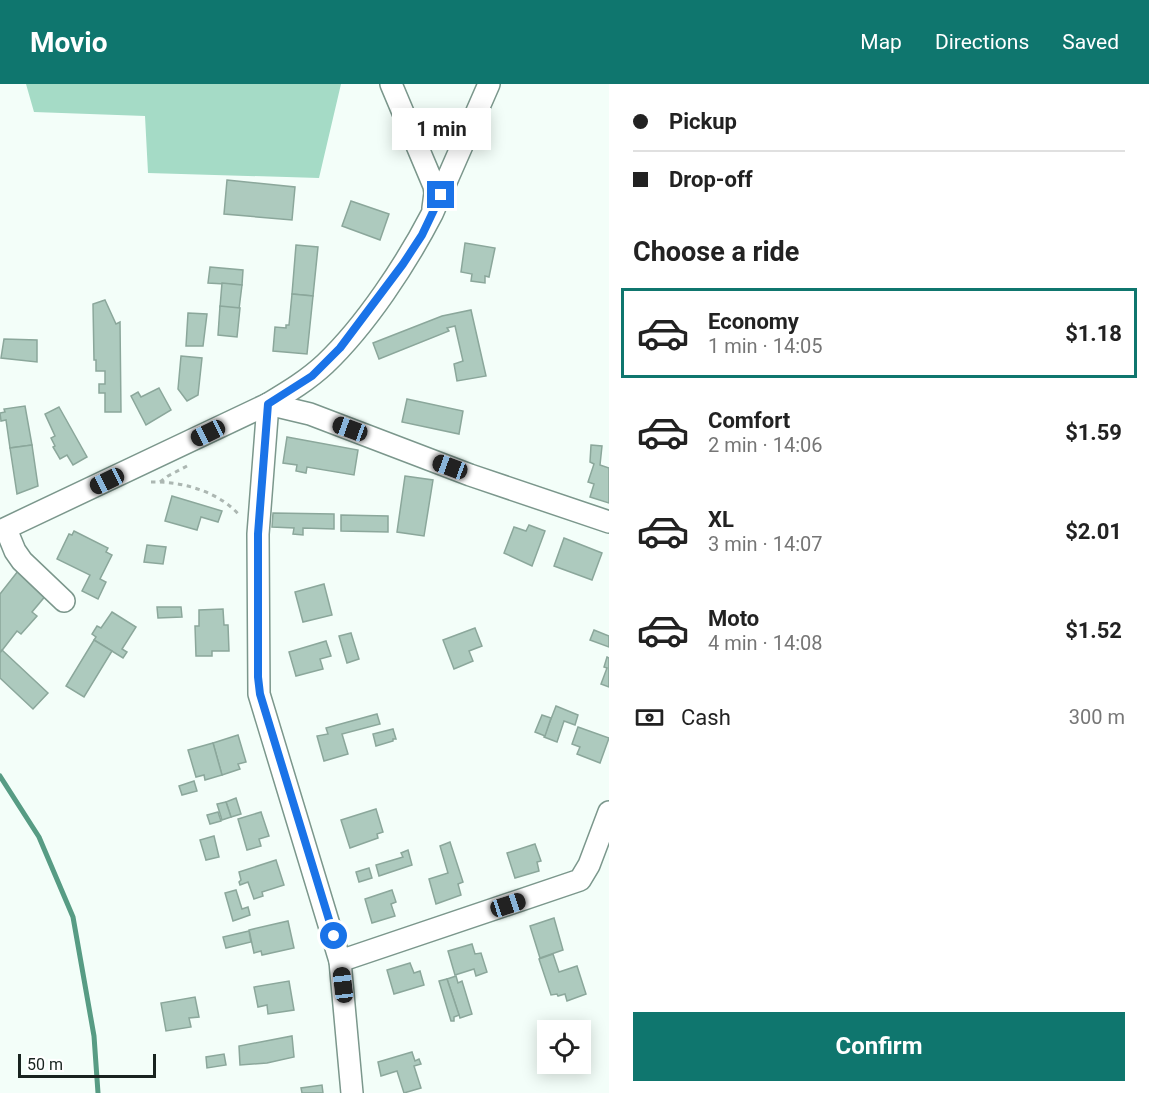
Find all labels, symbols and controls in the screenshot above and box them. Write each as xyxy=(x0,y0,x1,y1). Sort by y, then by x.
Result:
text: Movio xyxy=(30,26,108,59)
text: Map xyxy=(860,30,902,54)
text: Directions xyxy=(935,30,1029,54)
text: Saved xyxy=(1062,30,1119,54)
callout: 1 min xyxy=(392,108,490,150)
text: Pickup xyxy=(669,109,737,134)
text: 1 min xyxy=(416,117,467,141)
text: Drop-off xyxy=(669,167,753,192)
route end xyxy=(427,181,454,208)
text: Choose a ride xyxy=(633,236,799,268)
icon: car xyxy=(636,306,690,360)
text: Economy xyxy=(708,309,799,334)
text: $1.18 xyxy=(1065,321,1122,346)
text: 1 min · 14:05 xyxy=(708,334,823,358)
icon: car xyxy=(636,405,690,459)
text: Comfort xyxy=(708,408,790,433)
car xyxy=(330,414,370,444)
car xyxy=(188,417,228,449)
text: $1.59 xyxy=(1065,420,1122,445)
text: 2 min · 14:06 xyxy=(708,433,823,457)
car xyxy=(430,452,470,482)
car xyxy=(87,465,127,497)
icon: car xyxy=(636,504,690,558)
text: XL xyxy=(708,507,734,532)
text: $2.01 xyxy=(1065,519,1122,544)
text: 3 min · 14:07 xyxy=(708,532,823,556)
icon: car xyxy=(636,603,690,657)
text: Moto xyxy=(708,606,759,631)
text: $1.52 xyxy=(1065,618,1122,643)
text: 4 min · 14:08 xyxy=(708,631,823,655)
icon: cash xyxy=(633,701,666,734)
text: Cash xyxy=(681,705,731,730)
text: 300 m xyxy=(1069,705,1125,729)
car xyxy=(488,891,528,919)
route start xyxy=(320,922,347,949)
car xyxy=(332,966,354,1004)
button: Confirm xyxy=(633,1012,1125,1081)
map controls xyxy=(537,1020,591,1074)
button: locate xyxy=(537,1020,591,1074)
scale bar xyxy=(18,1051,156,1078)
text: 50 m xyxy=(27,1055,63,1074)

